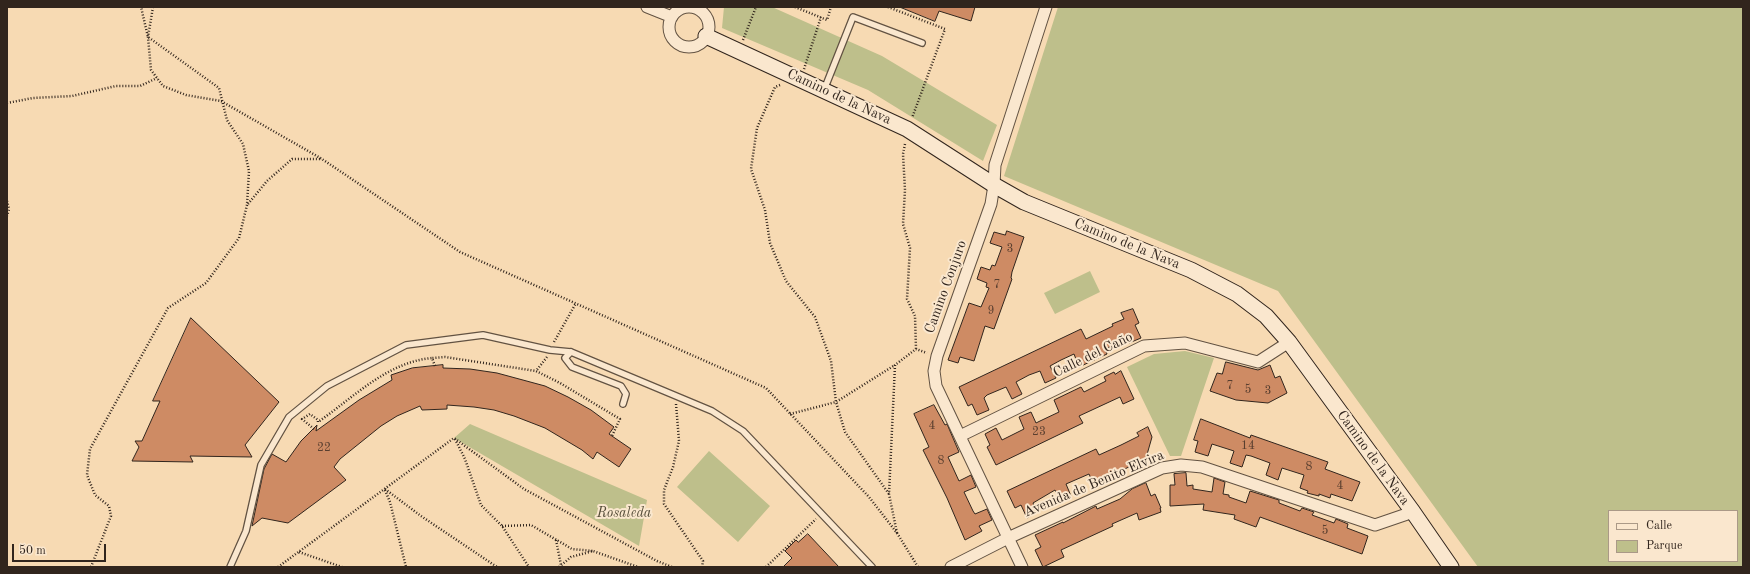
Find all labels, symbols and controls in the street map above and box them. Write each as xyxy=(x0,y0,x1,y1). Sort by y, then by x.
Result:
street label: Camino de la Nava xyxy=(784,66,894,128)
street label: Camino de la Nava xyxy=(1071,215,1183,273)
street label: Camino Conjuro xyxy=(921,238,971,336)
house number: 3 xyxy=(1007,242,1013,256)
house number: 7 xyxy=(994,278,1000,292)
house number: 9 xyxy=(988,304,994,318)
street label: Calle del Caño xyxy=(1050,328,1136,382)
house number: 7 xyxy=(1227,379,1233,393)
house number: 5 xyxy=(1245,383,1251,397)
house number: 3 xyxy=(1265,384,1271,398)
street label: Camino de la Nava xyxy=(1333,407,1413,509)
house number: 4 xyxy=(929,419,935,433)
house number: 23 xyxy=(1032,425,1046,439)
house number: 14 xyxy=(1241,439,1255,453)
house number: 22 xyxy=(317,441,331,455)
street label: Avenida de Benito Elvira xyxy=(1021,447,1167,521)
house number: 8 xyxy=(938,454,944,468)
house number: 8 xyxy=(1306,460,1312,474)
house number: 4 xyxy=(1337,479,1343,493)
park label: Rosaleda xyxy=(597,505,651,521)
legend xyxy=(1608,510,1738,562)
text: Calle xyxy=(1646,520,1672,532)
house number: 5 xyxy=(1322,524,1328,538)
scale bar xyxy=(14,536,108,562)
text: Parque xyxy=(1646,540,1682,552)
text: 50 m xyxy=(19,545,46,557)

